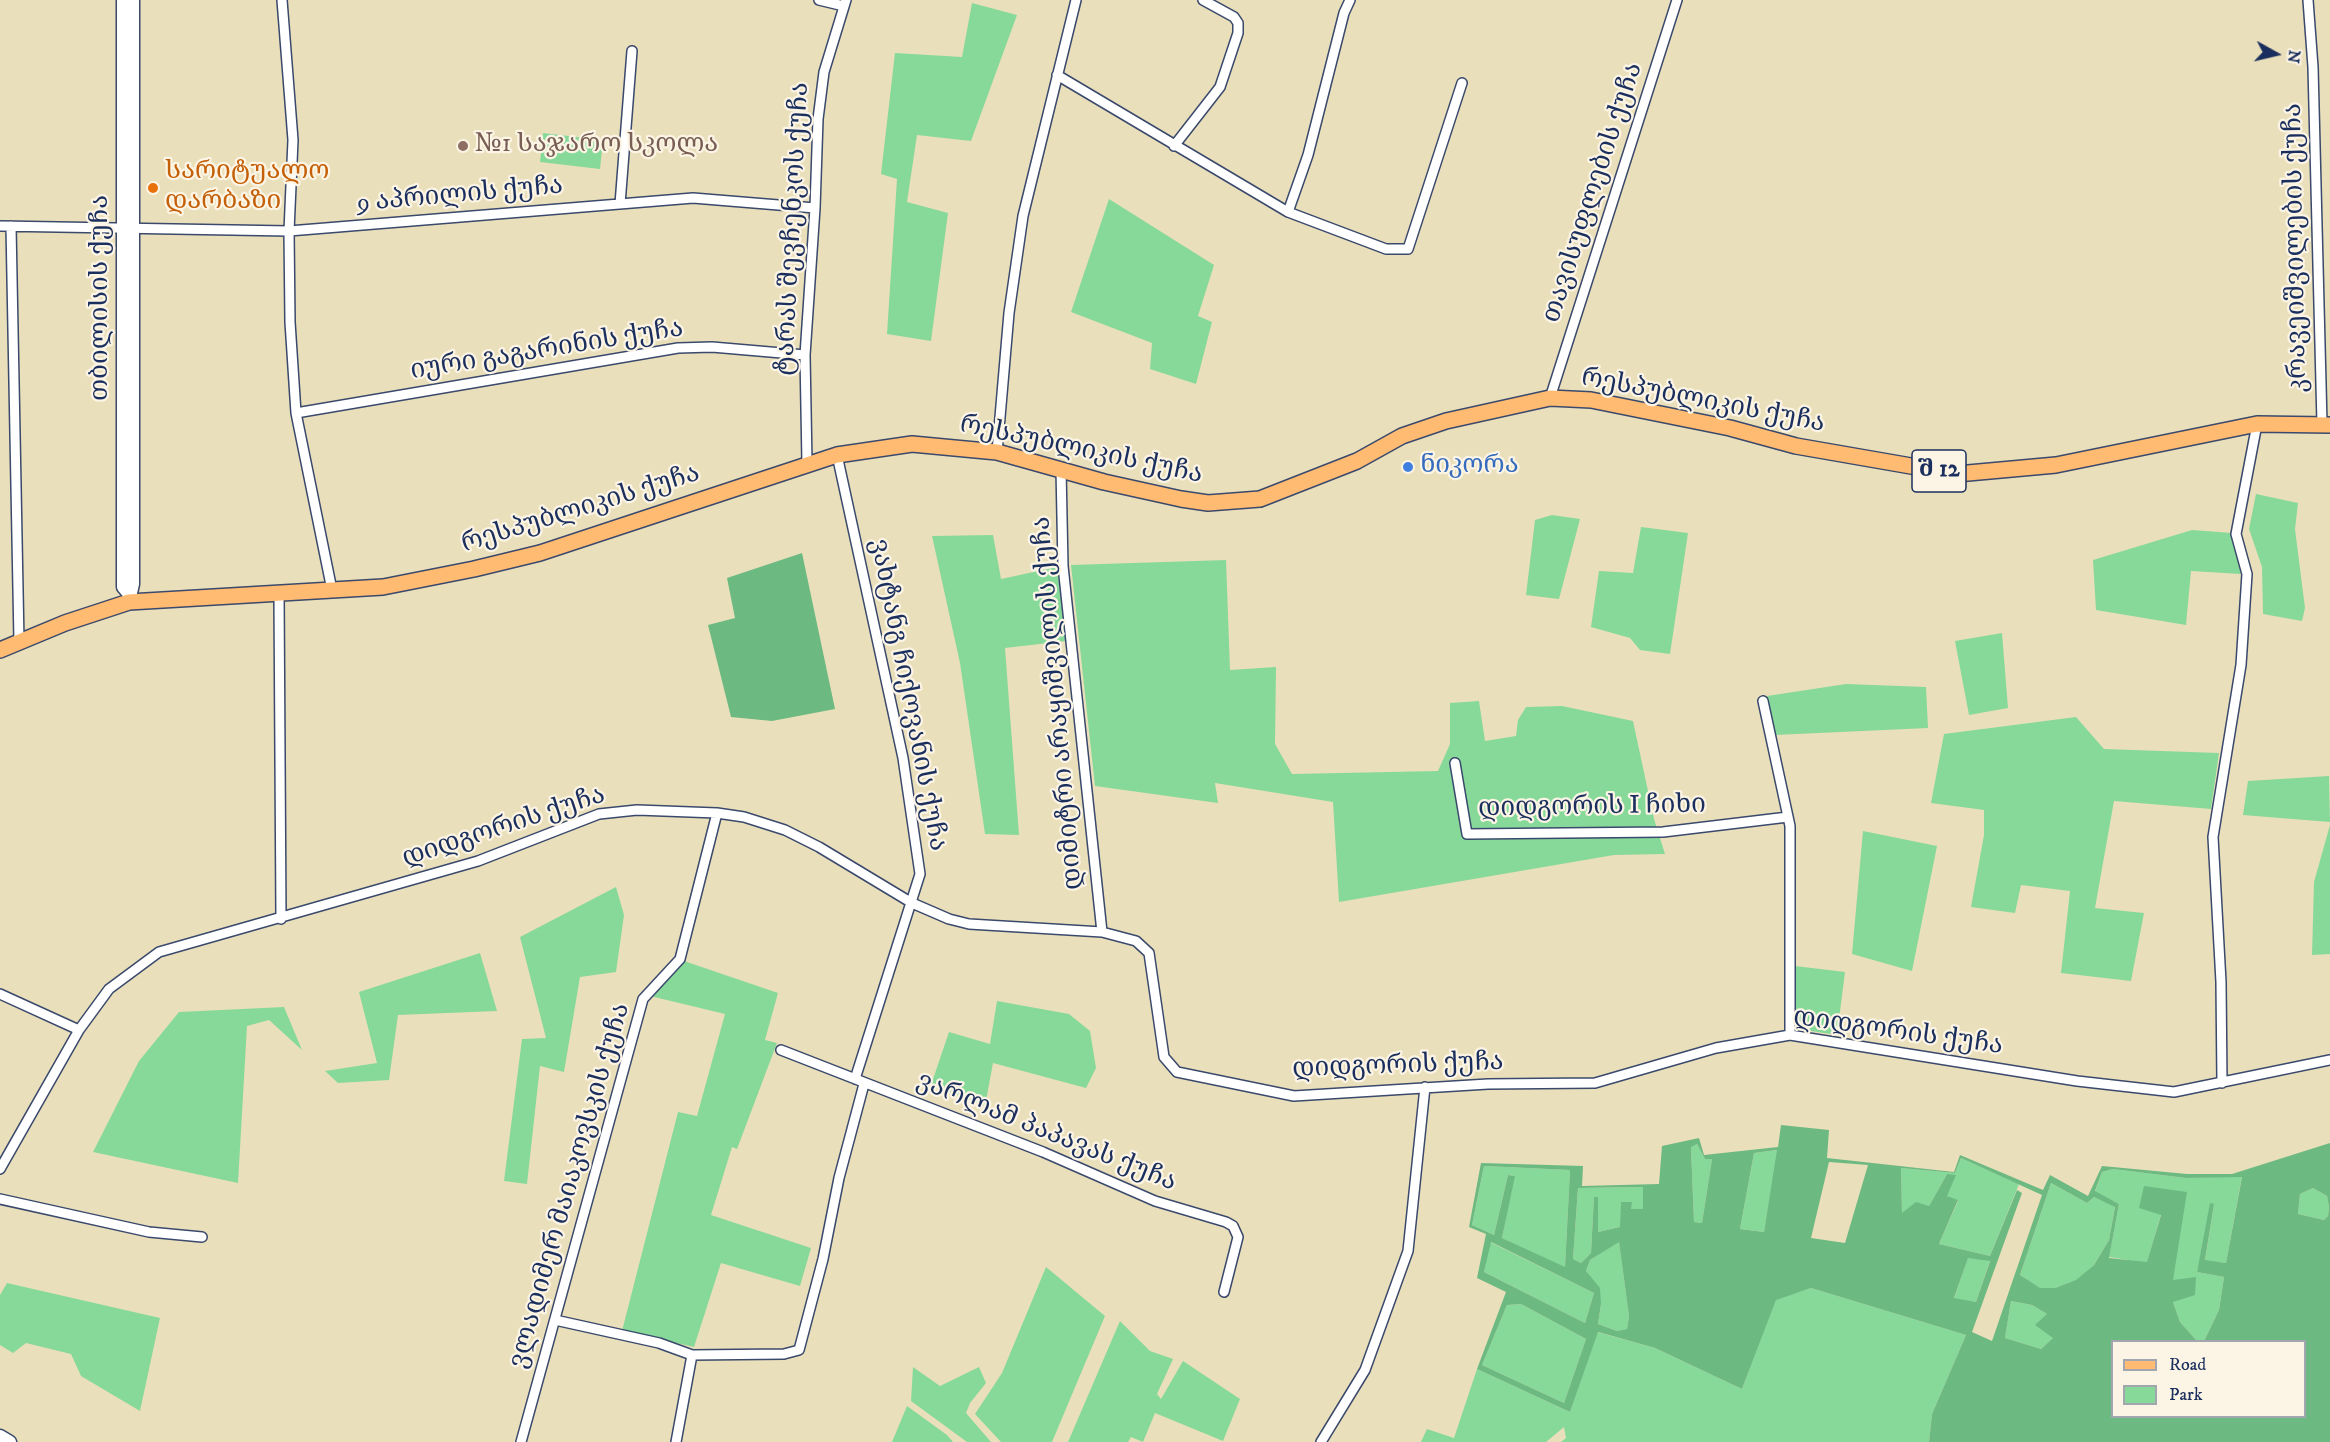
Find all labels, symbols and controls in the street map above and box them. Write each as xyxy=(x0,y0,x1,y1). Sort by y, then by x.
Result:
north arrow xyxy=(2246,24,2306,84)
text: N xyxy=(2283,49,2305,64)
street label: თავისუფლების ქუჩა xyxy=(1537,59,1651,327)
street label: ტარას შევჩენკოს ქუჩა xyxy=(771,81,817,377)
street label: კრავეიშვილების ქუჩა xyxy=(2279,103,2315,393)
place label: №1 საჯარო სკოლა xyxy=(475,130,718,162)
marker: №1 საჯარო სკოლა xyxy=(456,139,470,153)
place label: სარიტუალო დარბაზი xyxy=(165,157,330,218)
street label: 9 აპრილის ქუჩა xyxy=(356,171,564,221)
marker: სარიტუალო დარბაზი xyxy=(146,181,160,195)
street label: თბილისის ქუჩა xyxy=(86,195,118,401)
street label: იური გაგარინის ქუჩა xyxy=(408,314,686,388)
street label: რესპუბლიკის ქუჩა xyxy=(1579,363,1827,441)
street label: რესპუბლიკის ქუჩა xyxy=(957,410,1205,492)
road number: შ 12 xyxy=(1912,450,1966,492)
place label: ნიკორა xyxy=(1420,451,1519,483)
street label: რესპუბლიკის ქუჩა xyxy=(458,459,704,561)
marker: ნიკორა xyxy=(1401,460,1415,474)
street label: დიმიტრი არაყიშვილის ქუჩა xyxy=(1027,515,1091,891)
street label: ვახტანგ ჩიქოვანის ქუჩა xyxy=(861,536,953,854)
street label: დიდგორის ქუჩა xyxy=(399,781,609,875)
street label: დიდგორის I ჩიხი xyxy=(1478,790,1706,826)
street label: ვლადიმერ მაიაკოვსკის ქუჩა xyxy=(504,1000,638,1372)
street label: დიდგორის ქუჩა xyxy=(1791,1003,2005,1063)
street label: დიდგორის ქუჩა xyxy=(1292,1048,1504,1086)
street label: ვარლამ პაპავას ქუჩა xyxy=(912,1067,1180,1199)
legend xyxy=(2111,1340,2306,1418)
text: Road xyxy=(2169,1354,2206,1376)
text: Park xyxy=(2169,1384,2203,1406)

